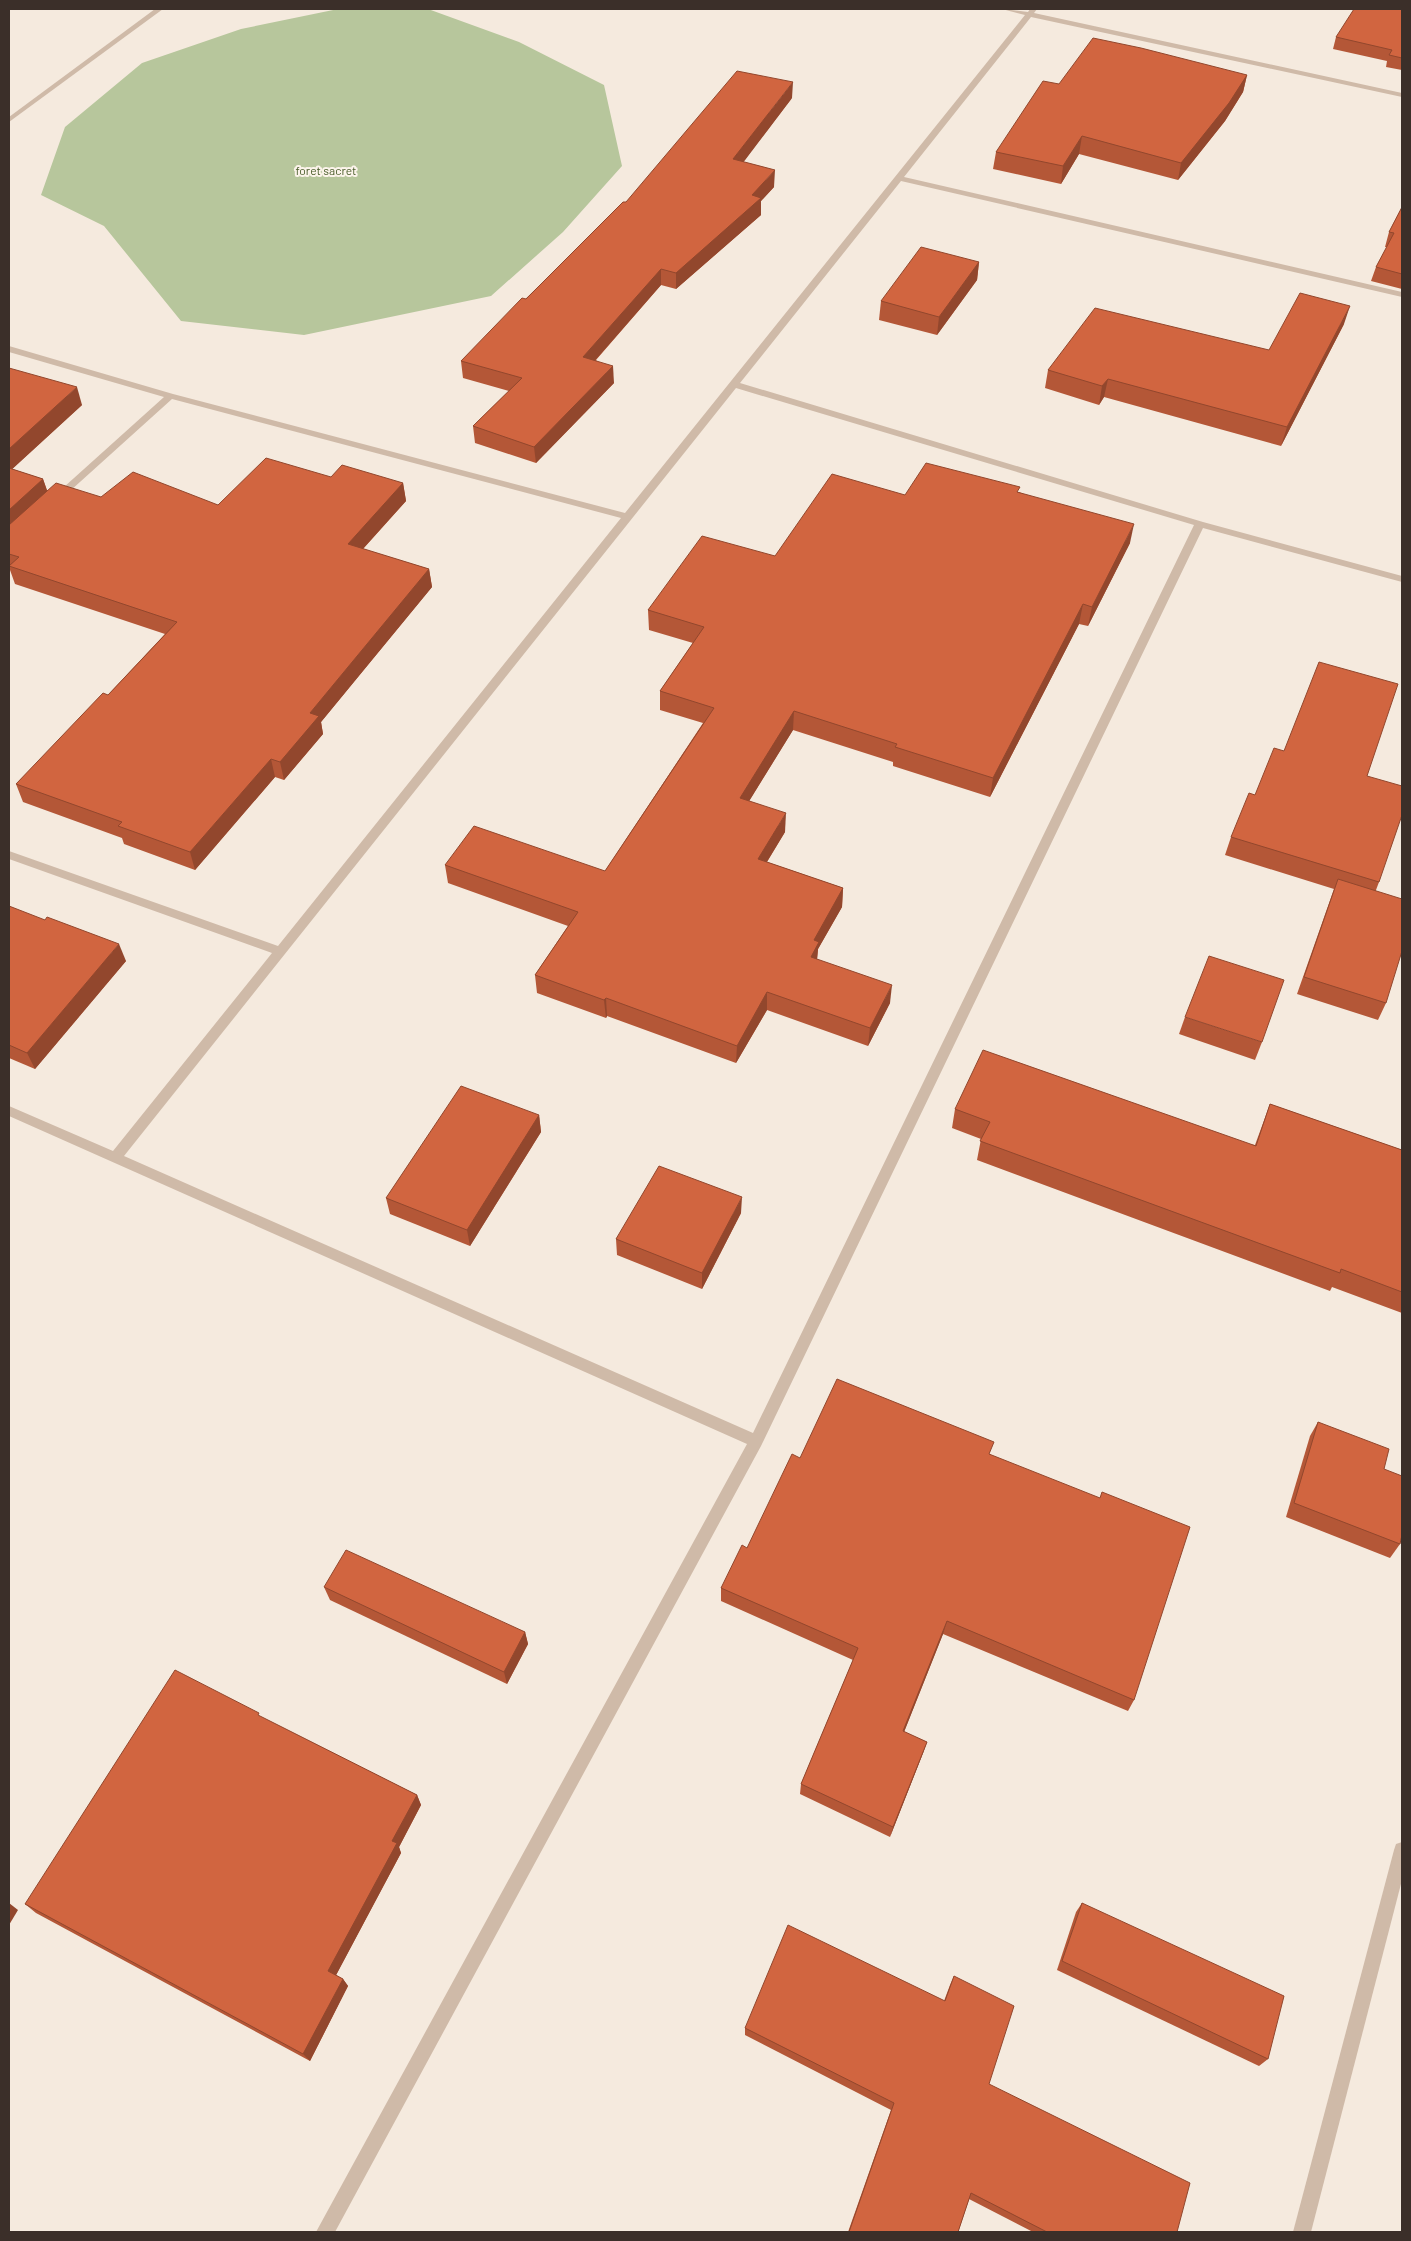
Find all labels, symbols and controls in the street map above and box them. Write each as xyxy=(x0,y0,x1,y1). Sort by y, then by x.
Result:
park label: foret sacret xyxy=(296,163,356,177)

